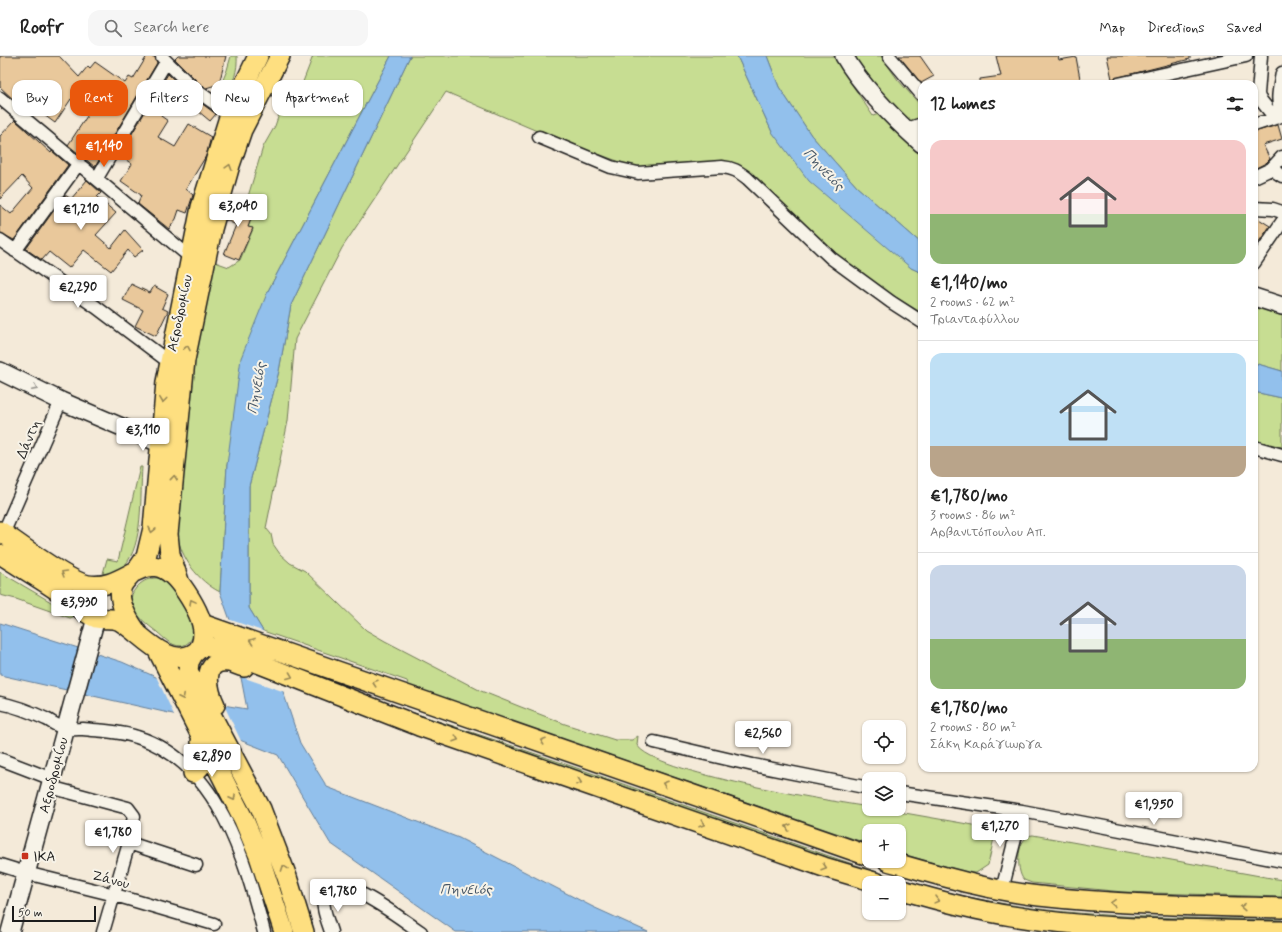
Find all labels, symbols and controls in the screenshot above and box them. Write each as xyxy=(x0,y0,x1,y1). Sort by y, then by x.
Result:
search box xyxy=(88,10,368,46)
text: Roofr xyxy=(20,15,64,40)
icon: search xyxy=(102,17,124,39)
text: Search here xyxy=(134,18,209,38)
text: Map xyxy=(1099,19,1125,37)
text: Directions xyxy=(1147,19,1205,37)
text: Saved xyxy=(1227,19,1262,37)
chip: Buy xyxy=(12,80,62,116)
chip: Rent xyxy=(70,80,128,116)
chip: Filters xyxy=(136,80,203,116)
chip: New xyxy=(211,80,264,116)
chip: Apartment xyxy=(272,80,363,116)
text: 12 homes xyxy=(930,93,996,115)
icon: filters xyxy=(1224,93,1246,115)
pin: €1,140 xyxy=(71,134,137,168)
text: €1,140 xyxy=(85,138,123,155)
water label: Πηνειός xyxy=(798,144,849,196)
one-way arrow xyxy=(224,164,233,171)
icon: home xyxy=(1052,166,1124,238)
pin: €3,040 xyxy=(205,194,271,228)
pin: €1,210 xyxy=(48,197,114,231)
text: €3,040 xyxy=(218,198,258,215)
text: €1,210 xyxy=(63,201,99,218)
text: €1,140/mo xyxy=(930,272,1007,294)
street label: Αεροδρομίου xyxy=(163,273,197,353)
pin: €2,290 xyxy=(45,275,111,309)
text: €2,290 xyxy=(59,279,97,296)
text: 2 rooms · 62 m² xyxy=(930,294,1015,311)
text: Τριανταφύλλου xyxy=(930,311,1019,328)
one-way arrow xyxy=(182,345,191,351)
water label: Πηνειός xyxy=(243,359,272,415)
icon: home xyxy=(1052,379,1124,451)
one-way arrow xyxy=(31,383,38,391)
one-way arrow xyxy=(159,397,168,403)
street label: Δάντη xyxy=(13,417,45,462)
pin: €3,110 xyxy=(110,418,176,452)
text: €3,110 xyxy=(125,422,161,439)
one-way arrow xyxy=(169,475,178,481)
text: €1,780/mo xyxy=(930,485,1008,507)
text: 3 rooms · 86 m² xyxy=(930,507,1016,524)
text: Αρβανιτόπουλου Απ. xyxy=(930,524,1046,541)
one-way arrow xyxy=(149,526,157,533)
one-way arrow xyxy=(61,571,68,578)
pin: €3,930 xyxy=(46,590,112,624)
icon: home xyxy=(1052,591,1124,663)
text: €3,930 xyxy=(60,594,98,611)
one-way arrow xyxy=(189,599,197,606)
one-way arrow xyxy=(249,637,256,645)
one-way arrow xyxy=(287,672,294,680)
one-way arrow xyxy=(372,679,379,688)
one-way arrow xyxy=(177,693,184,701)
text: €1,780/mo xyxy=(930,697,1008,719)
text: 2 rooms · 80 m² xyxy=(930,719,1016,736)
map controls xyxy=(862,720,906,920)
button: locate xyxy=(862,720,906,764)
pin: €2,560 xyxy=(730,721,796,755)
text: €2,560 xyxy=(744,725,782,742)
one-way arrow xyxy=(452,734,459,742)
street label: Αεροδρομίου xyxy=(35,735,73,815)
text: Σάκη Καράγιωργα xyxy=(930,736,1043,753)
one-way arrow xyxy=(539,738,546,746)
pin: €2,890 xyxy=(179,744,245,778)
text: €2,890 xyxy=(193,748,231,765)
button: layers xyxy=(862,772,906,816)
one-way arrow xyxy=(575,777,582,785)
one-way arrow xyxy=(662,781,669,789)
pin: €1,950 xyxy=(1121,792,1187,826)
one-way arrow xyxy=(228,793,235,801)
text: €1,950 xyxy=(1134,796,1174,813)
pin: €1,270 xyxy=(967,814,1033,848)
text: €1,270 xyxy=(981,818,1019,835)
pin: €1,780 xyxy=(80,820,146,854)
one-way arrow xyxy=(698,820,705,828)
text: €1,780 xyxy=(94,824,132,841)
one-way arrow xyxy=(785,824,792,832)
button: + xyxy=(862,824,906,868)
place label: ΙΚΑ xyxy=(33,848,55,866)
marker: ΙΚΑ xyxy=(20,851,30,861)
one-way arrow xyxy=(821,862,828,871)
one-way arrow xyxy=(280,865,289,872)
street label: Ζάνου xyxy=(90,866,131,894)
button: − xyxy=(862,876,906,920)
pin: €1,780 xyxy=(305,879,371,913)
water label: Πηνειός xyxy=(440,880,493,900)
text: €1,780 xyxy=(319,883,357,900)
one-way arrow xyxy=(933,895,940,903)
one-way arrow xyxy=(1110,898,1116,907)
one-way arrow xyxy=(1240,903,1246,911)
scale bar xyxy=(12,904,96,923)
text: 50 m xyxy=(18,906,43,920)

